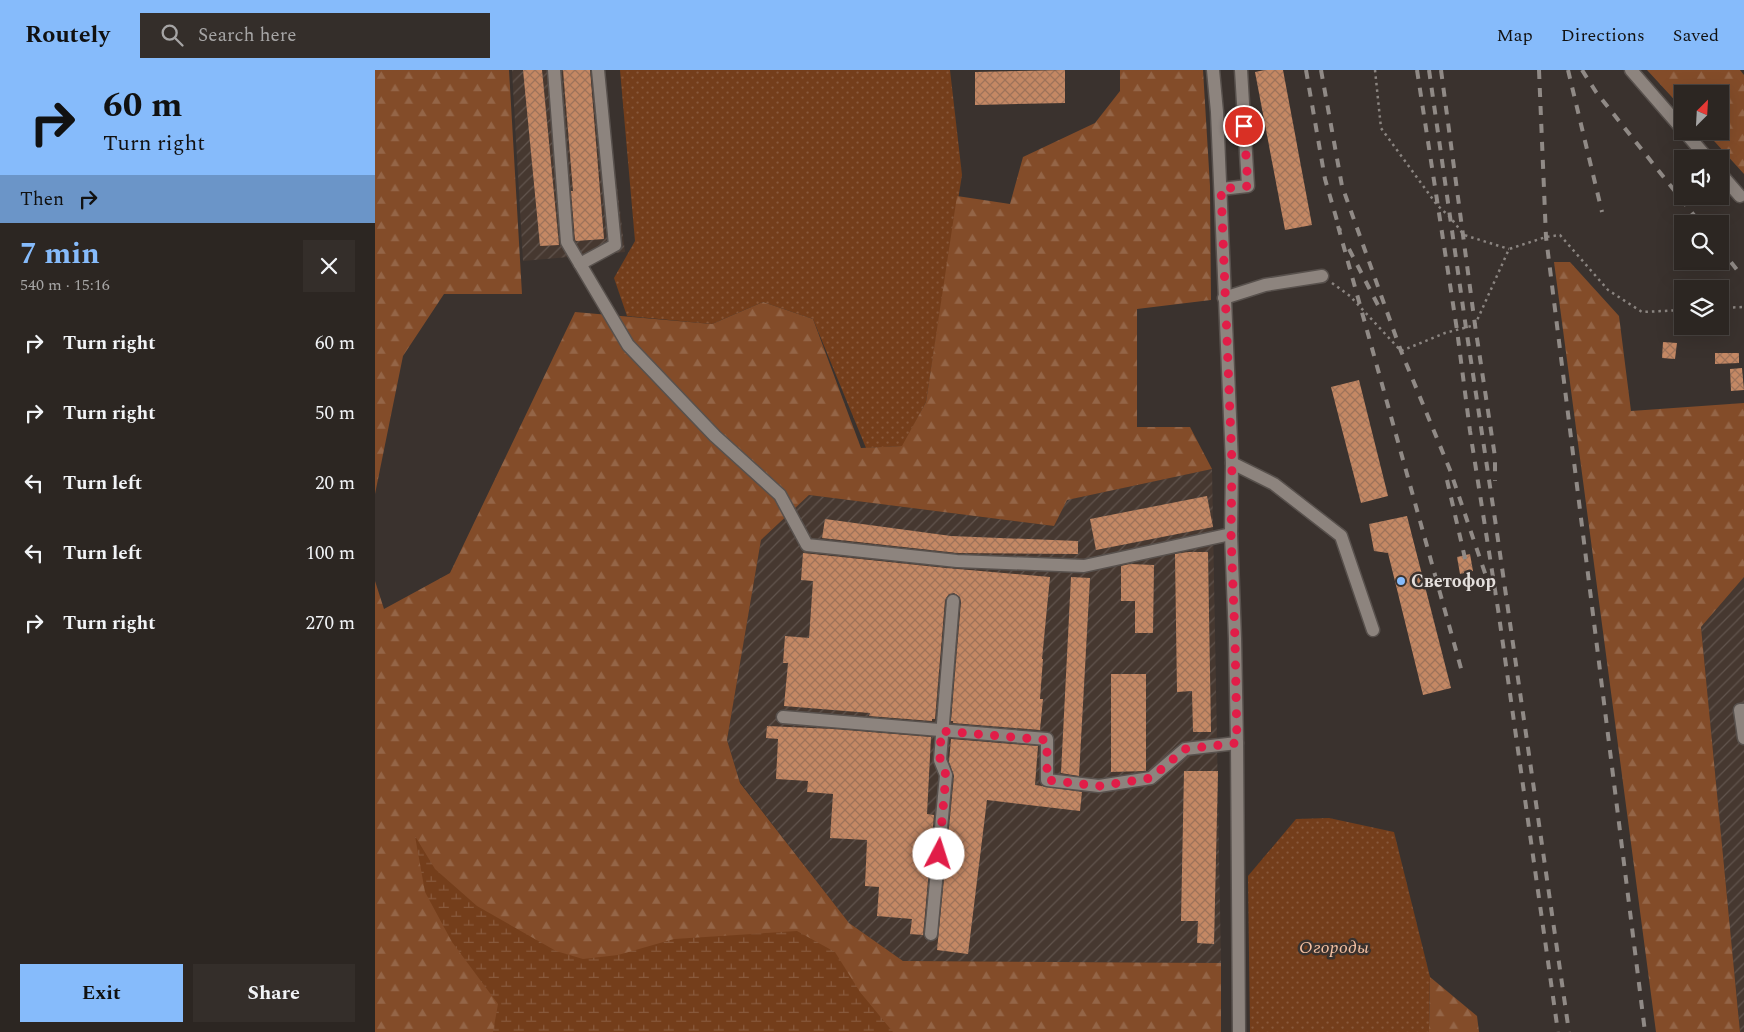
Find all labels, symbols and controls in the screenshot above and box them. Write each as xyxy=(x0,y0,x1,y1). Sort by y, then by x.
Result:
search box xyxy=(140,13,490,58)
text: Routely xyxy=(25,17,110,53)
icon: search xyxy=(158,21,186,49)
text: Search here xyxy=(198,21,296,50)
text: Map xyxy=(1497,22,1533,49)
text: Directions xyxy=(1561,22,1645,49)
text: Saved xyxy=(1673,22,1719,49)
text: 60 m xyxy=(103,79,183,132)
north arrow xyxy=(1674,85,1729,140)
map controls xyxy=(1674,85,1729,335)
icon: right xyxy=(20,90,85,155)
pin xyxy=(1223,105,1265,147)
icon: arrive xyxy=(1230,112,1258,140)
text: Turn right xyxy=(103,127,205,160)
button: sound xyxy=(1674,150,1729,205)
text: Then xyxy=(20,185,64,214)
icon: right xyxy=(74,185,102,213)
button: search xyxy=(1674,215,1729,270)
text: 7 min xyxy=(20,231,100,277)
button: close xyxy=(303,240,355,292)
text: 540 m · 15:16 xyxy=(20,273,110,297)
button: layers xyxy=(1674,280,1729,335)
icon: right xyxy=(20,329,48,357)
text: Turn right xyxy=(63,329,156,358)
text: 60 m xyxy=(315,329,355,358)
icon: right xyxy=(20,399,48,427)
text: Turn right xyxy=(63,399,156,428)
text: 50 m xyxy=(315,399,355,428)
icon: left xyxy=(20,469,48,497)
text: Turn left xyxy=(63,469,142,498)
text: 20 m xyxy=(315,469,355,498)
icon: left xyxy=(20,539,48,567)
text: Turn left xyxy=(63,539,142,568)
text: 100 m xyxy=(305,539,355,568)
place label: Светофор xyxy=(1411,568,1496,595)
marker: Светофор xyxy=(1395,575,1407,587)
icon: right xyxy=(20,609,48,637)
text: Turn right xyxy=(63,609,156,638)
text: 270 m xyxy=(305,609,355,638)
position arrow xyxy=(912,827,964,879)
park label: Огороды xyxy=(1299,934,1369,961)
button: Exit xyxy=(20,964,183,1022)
button: Share xyxy=(193,964,355,1022)

